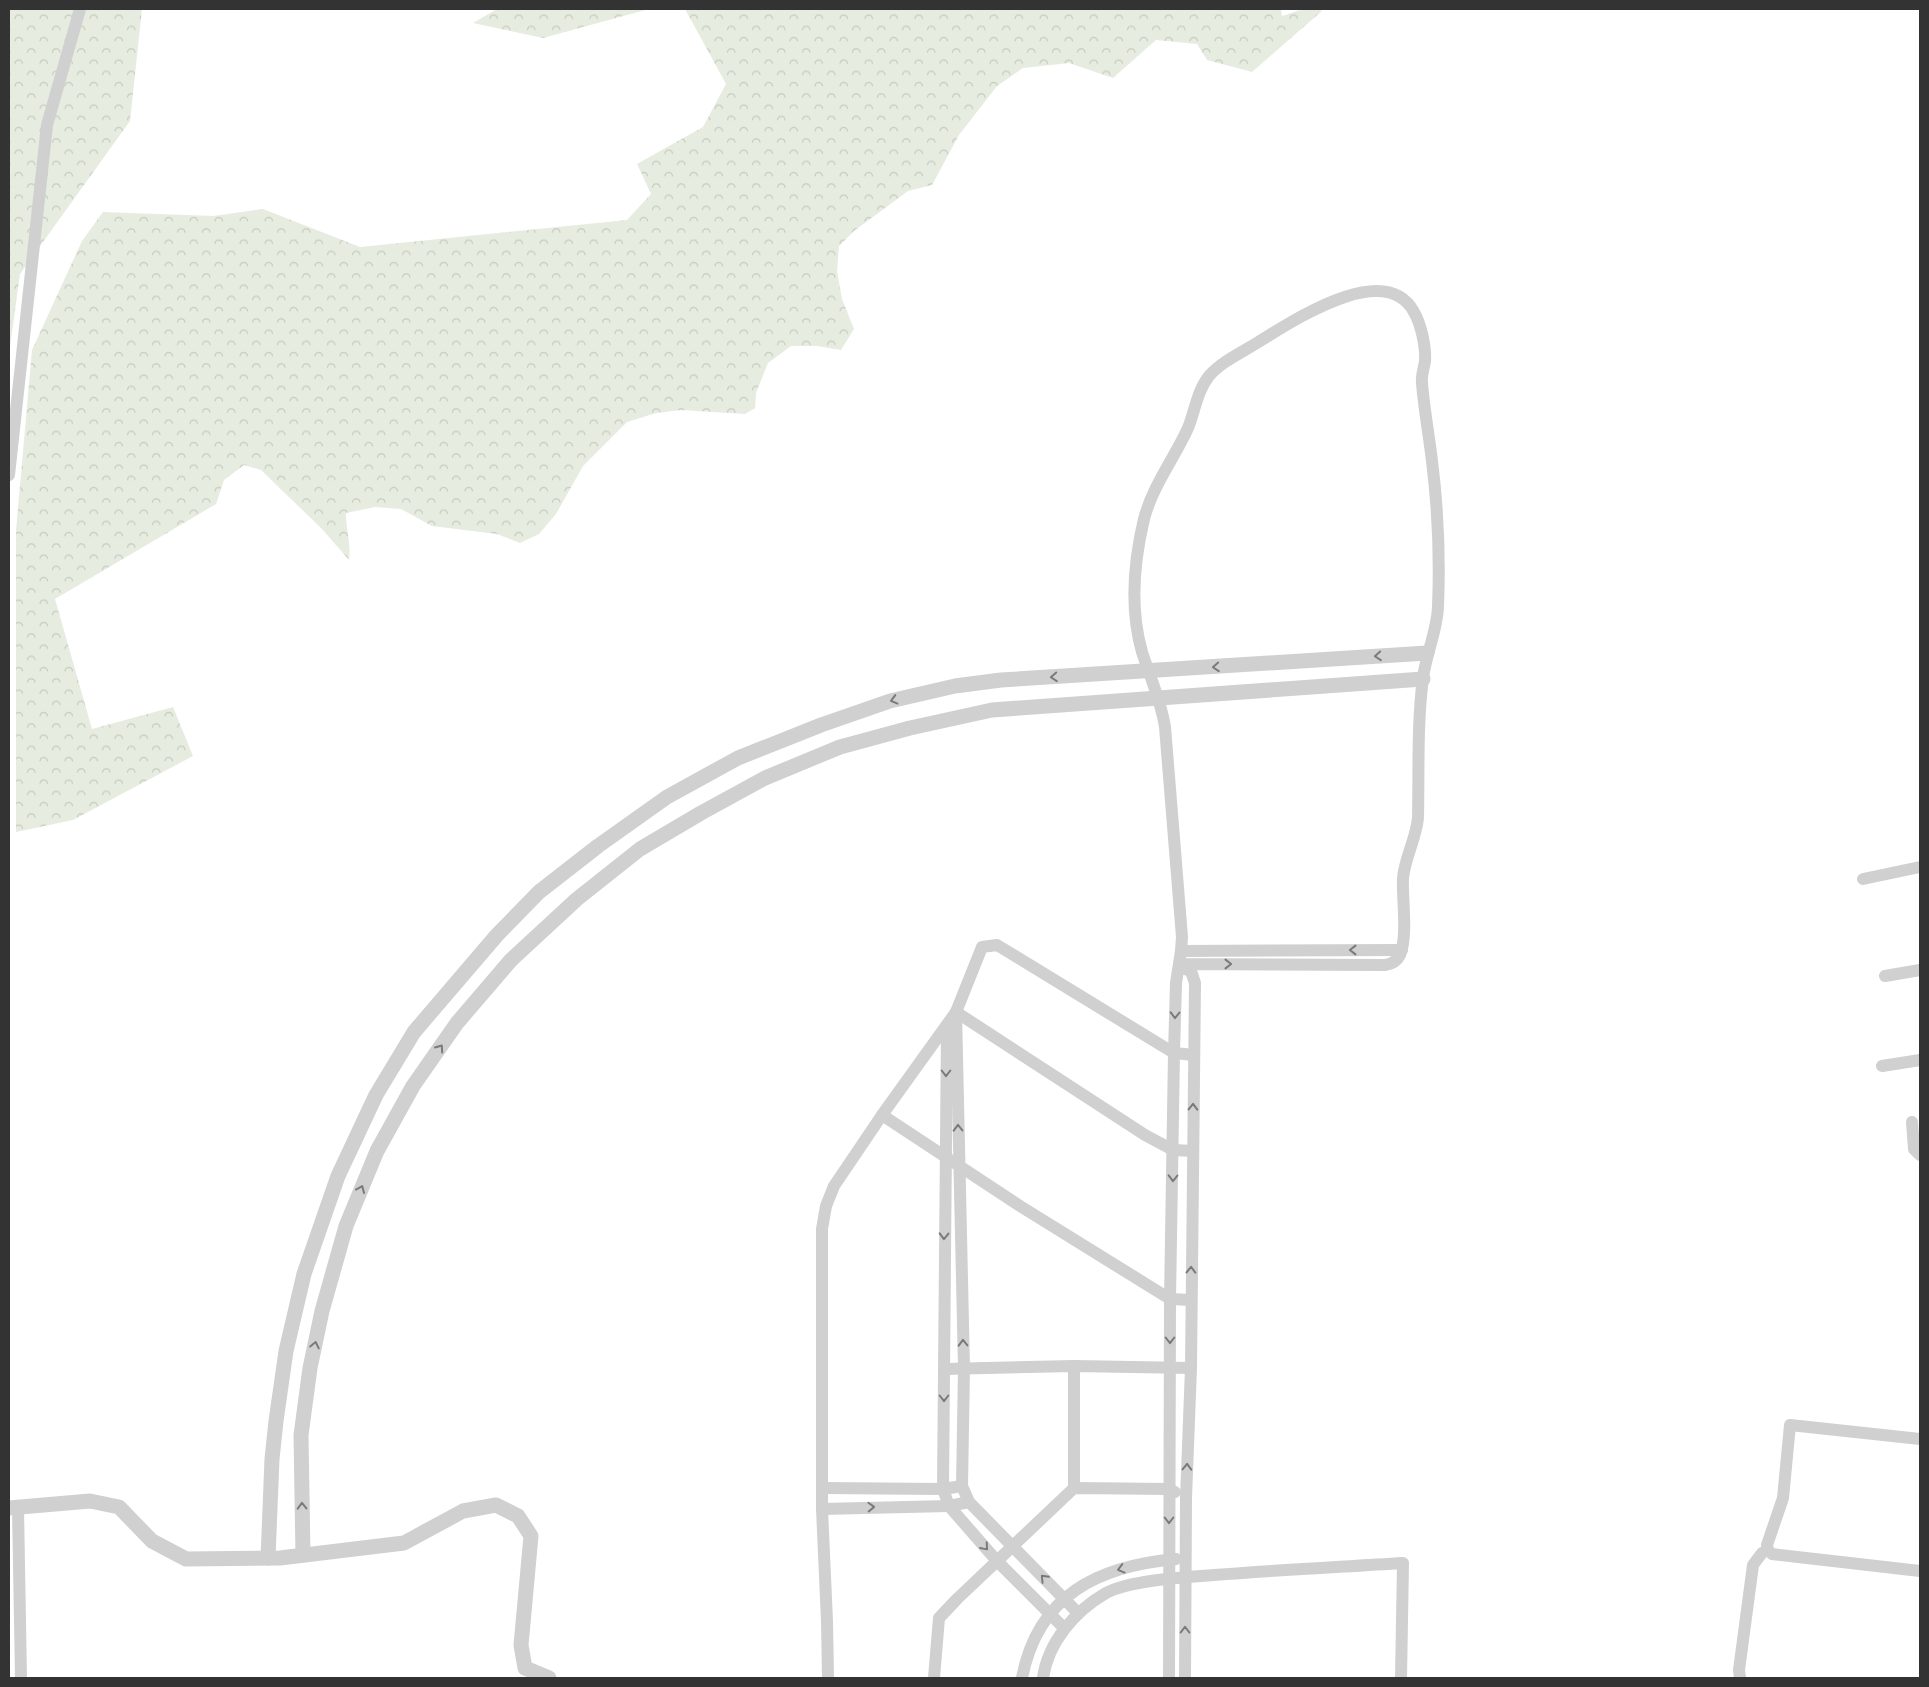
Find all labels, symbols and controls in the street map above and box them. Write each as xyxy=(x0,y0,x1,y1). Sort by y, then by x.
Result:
one-way arrow xyxy=(1374,651,1382,662)
one-way arrow xyxy=(1212,661,1220,672)
one-way arrow xyxy=(1050,671,1058,682)
one-way arrow xyxy=(890,695,898,705)
one-way arrow xyxy=(1349,945,1356,955)
one-way arrow xyxy=(1225,959,1233,969)
one-way arrow xyxy=(1170,1012,1180,1020)
one-way arrow xyxy=(434,1044,443,1054)
one-way arrow xyxy=(941,1070,951,1078)
one-way arrow xyxy=(1188,1103,1199,1111)
one-way arrow xyxy=(953,1124,964,1132)
one-way arrow xyxy=(1168,1174,1178,1182)
one-way arrow xyxy=(356,1186,366,1194)
one-way arrow xyxy=(939,1232,949,1240)
one-way arrow xyxy=(1186,1265,1196,1273)
one-way arrow xyxy=(1165,1336,1175,1344)
one-way arrow xyxy=(958,1339,969,1347)
one-way arrow xyxy=(309,1340,320,1349)
one-way arrow xyxy=(939,1394,949,1402)
one-way arrow xyxy=(1182,1463,1193,1471)
one-way arrow xyxy=(297,1502,308,1510)
one-way arrow xyxy=(867,1502,875,1513)
one-way arrow xyxy=(1164,1516,1174,1524)
one-way arrow xyxy=(979,1541,988,1550)
one-way arrow xyxy=(1117,1564,1125,1574)
one-way arrow xyxy=(1041,1575,1050,1584)
one-way arrow xyxy=(1180,1625,1190,1633)

